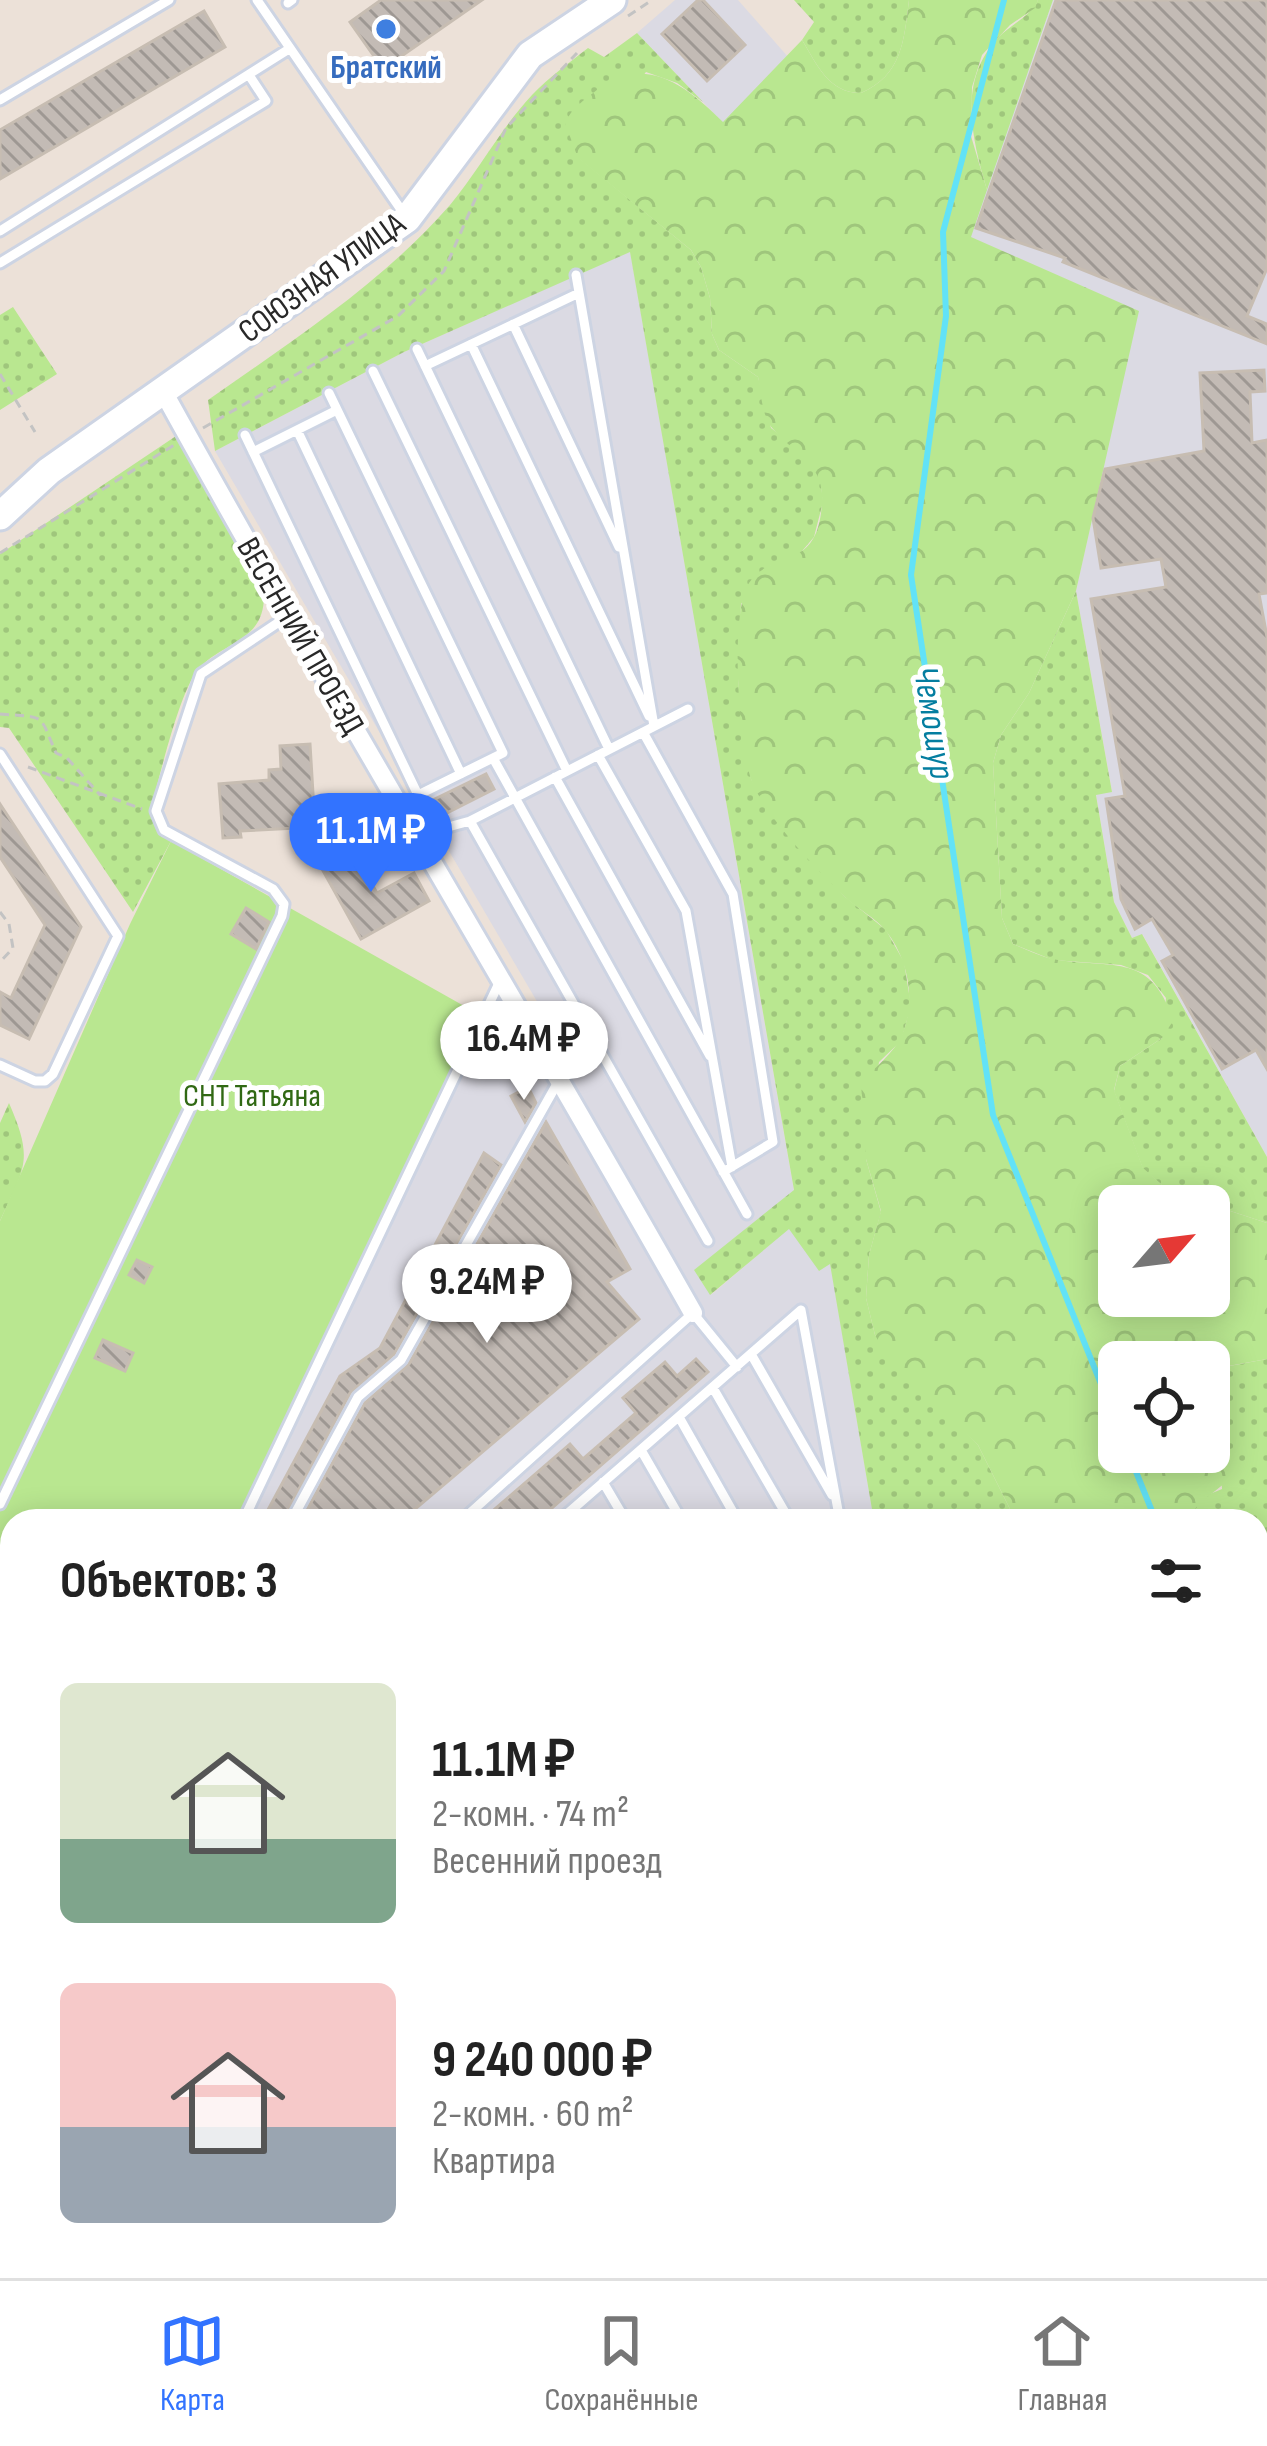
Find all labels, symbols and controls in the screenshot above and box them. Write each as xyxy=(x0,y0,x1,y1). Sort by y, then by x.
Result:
marker: Братский xyxy=(373,16,399,42)
place label: Братский xyxy=(330,48,442,88)
street label: СОЮЗНАЯ УЛИЦА xyxy=(231,204,414,352)
street label: ВЕСЕННИЙ ПРОЕЗД xyxy=(227,530,373,742)
water label: Чемошур xyxy=(903,664,963,783)
pin: 11.1M ₽ xyxy=(260,793,482,895)
text: 11.1M ₽ xyxy=(316,808,426,855)
pin: 16.4M ₽ xyxy=(413,1001,635,1103)
text: 16.4M ₽ xyxy=(467,1016,581,1063)
park label: СНТ Татьяна xyxy=(183,1076,321,1116)
north arrow xyxy=(1098,1185,1230,1317)
map controls xyxy=(1098,1185,1230,1473)
pin: 9.24M ₽ xyxy=(376,1244,598,1346)
text: 9.24M ₽ xyxy=(429,1259,545,1306)
button: locate xyxy=(1098,1341,1230,1473)
icon: filters xyxy=(1143,1548,1209,1614)
text: Объектов: 3 xyxy=(60,1551,278,1612)
text: 11.1M ₽ xyxy=(432,1730,575,1791)
icon: home xyxy=(156,1731,300,1875)
text: 2-комн. · 74 m² xyxy=(432,1791,629,1838)
text: Весенний проезд xyxy=(432,1838,662,1885)
text: 9 240 000 ₽ xyxy=(432,2030,653,2091)
icon: home xyxy=(156,2031,300,2175)
text: 2-комн. · 60 m² xyxy=(432,2091,634,2138)
text: Квартира xyxy=(432,2138,556,2185)
tab: Карта xyxy=(159,2308,225,2420)
tab: Сохранённые xyxy=(544,2308,698,2420)
tab: Главная xyxy=(1017,2308,1107,2420)

